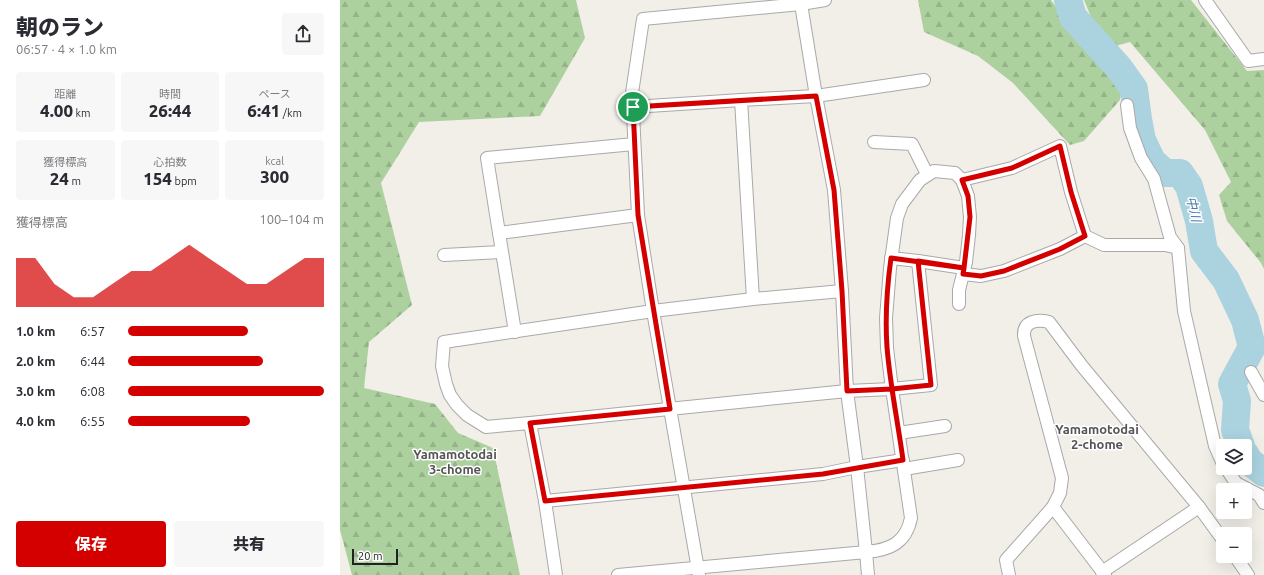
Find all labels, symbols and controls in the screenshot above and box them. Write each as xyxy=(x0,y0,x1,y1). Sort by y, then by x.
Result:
button: share xyxy=(282,13,324,55)
text: 朝のラン xyxy=(16,14,104,39)
text: 06:57 · 4 × 1.0 km xyxy=(16,42,117,56)
text: 距離 xyxy=(54,88,76,100)
text: 時間 xyxy=(159,88,181,100)
text: ペース xyxy=(258,88,291,100)
pin xyxy=(616,90,650,124)
icon: arrive xyxy=(622,96,644,118)
text: 4.00 xyxy=(40,101,73,120)
text: 26:44 xyxy=(149,101,191,120)
text: 6:41 xyxy=(247,101,280,120)
text: km xyxy=(73,107,91,119)
text: /km xyxy=(280,107,302,119)
text: kcal xyxy=(265,155,284,167)
text: 獲得標高 xyxy=(43,156,87,168)
text: 心拍数 xyxy=(153,156,186,168)
text: 300 xyxy=(260,167,289,186)
text: 24 xyxy=(50,169,69,188)
text: 154 xyxy=(143,169,172,188)
text: m xyxy=(69,175,81,187)
text: bpm xyxy=(172,175,197,187)
water label: 中川 xyxy=(1184,195,1204,225)
text: 100–104 m xyxy=(259,212,324,226)
text: 獲得標高 xyxy=(16,215,68,229)
text: 1.0 km xyxy=(16,324,55,338)
text: 6:57 xyxy=(80,324,105,338)
text: 2.0 km xyxy=(16,354,55,368)
text: 6:44 xyxy=(80,354,105,368)
text: 3.0 km xyxy=(16,384,55,398)
text: 6:08 xyxy=(80,384,105,398)
text: 4.0 km xyxy=(16,414,55,428)
text: 6:55 xyxy=(80,414,105,428)
district label: Yamamotodai 2-chome xyxy=(1055,422,1139,451)
map controls xyxy=(1216,439,1252,563)
button: layers xyxy=(1216,439,1252,475)
district label: Yamamotodai 3-chome xyxy=(413,447,497,476)
button: + xyxy=(1216,483,1252,519)
button: 保存 xyxy=(16,521,166,567)
button: 共有 xyxy=(174,521,324,567)
button: − xyxy=(1216,527,1252,563)
scale bar xyxy=(352,547,398,566)
text: 20 m xyxy=(358,550,382,562)

